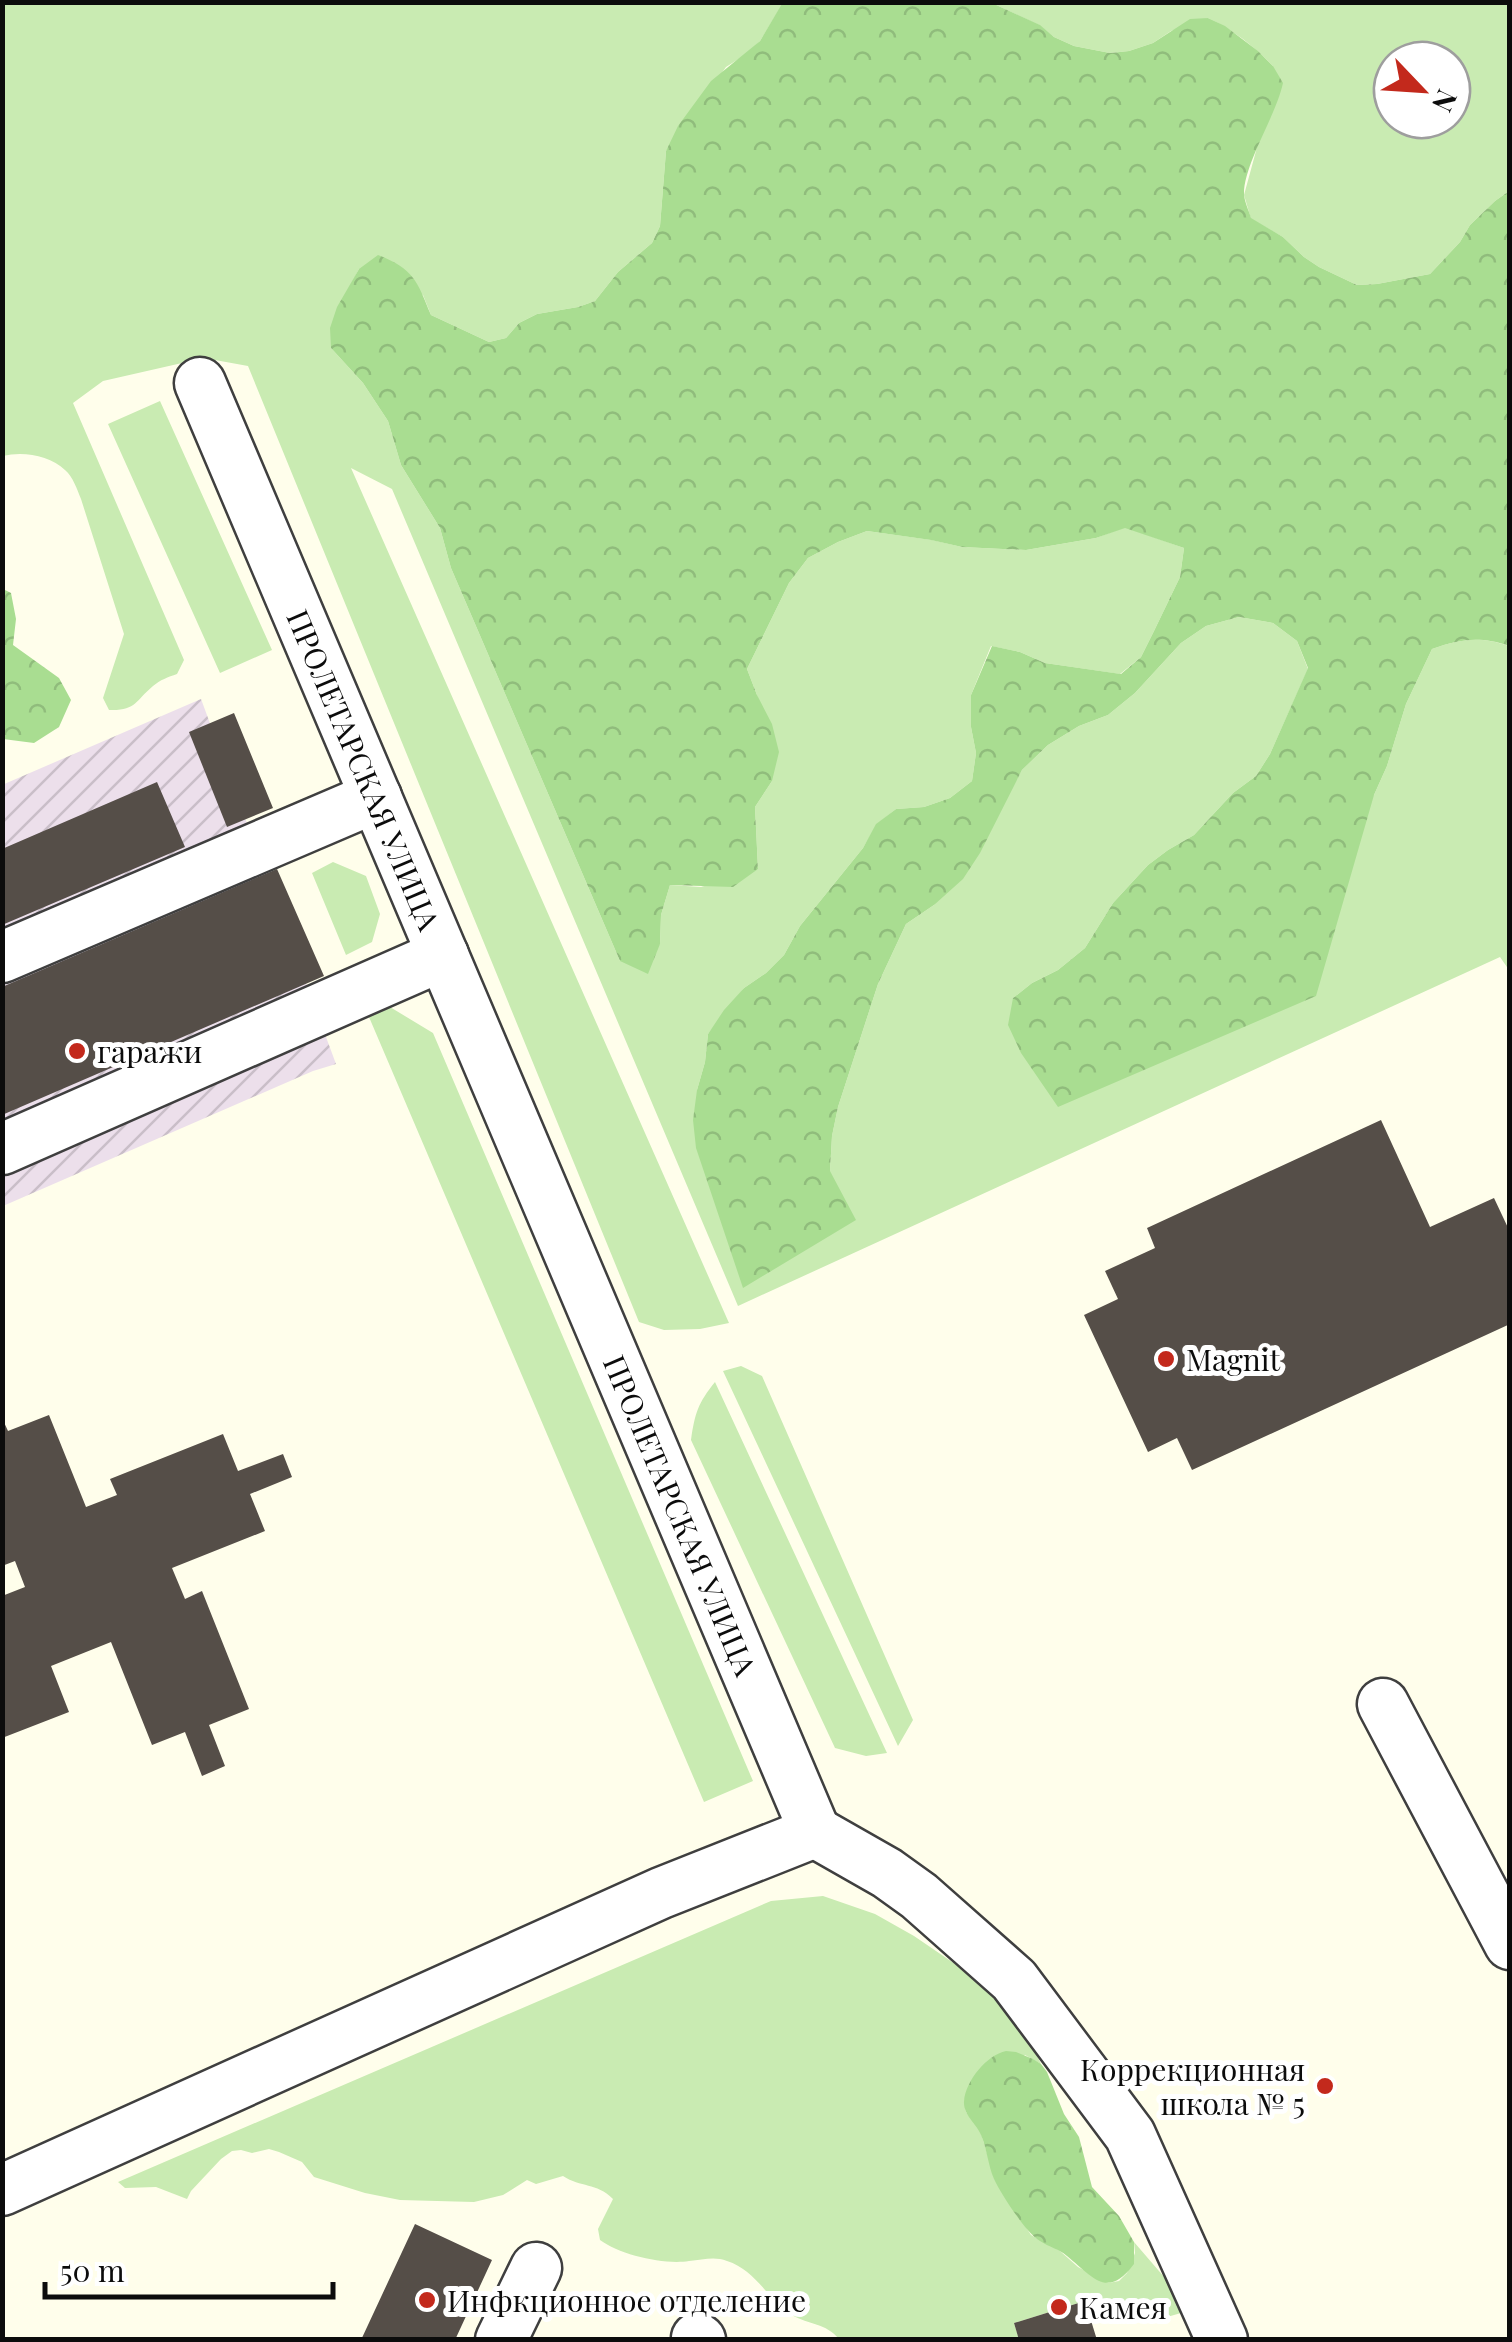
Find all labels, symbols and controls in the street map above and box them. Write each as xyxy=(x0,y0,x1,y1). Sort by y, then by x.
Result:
north arrow xyxy=(1372,40,1472,140)
text: N xyxy=(1425,84,1467,118)
street label: ПРОЛЕТАРСКАЯ УЛИЦА xyxy=(278,603,450,937)
place label: гаражи xyxy=(97,1031,202,1071)
marker: гаражи xyxy=(66,1040,88,1062)
place label: Magnit xyxy=(1186,1339,1280,1379)
marker: Magnit xyxy=(1155,1348,1177,1370)
street label: ПРОЛЕТАРСКАЯ УЛИЦА xyxy=(595,1349,767,1683)
place label: Коррекционная школа № 5 xyxy=(1080,2049,1305,2123)
marker: Коррекционная школа № 5 xyxy=(1314,2075,1336,2097)
scale bar xyxy=(45,2237,332,2299)
text: 50 m xyxy=(60,2250,125,2290)
place label: Инфкционное отделение xyxy=(447,2280,806,2320)
place label: Камея xyxy=(1079,2287,1167,2327)
marker: Инфкционное отделение xyxy=(416,2289,438,2311)
marker: Камея xyxy=(1048,2296,1070,2318)

